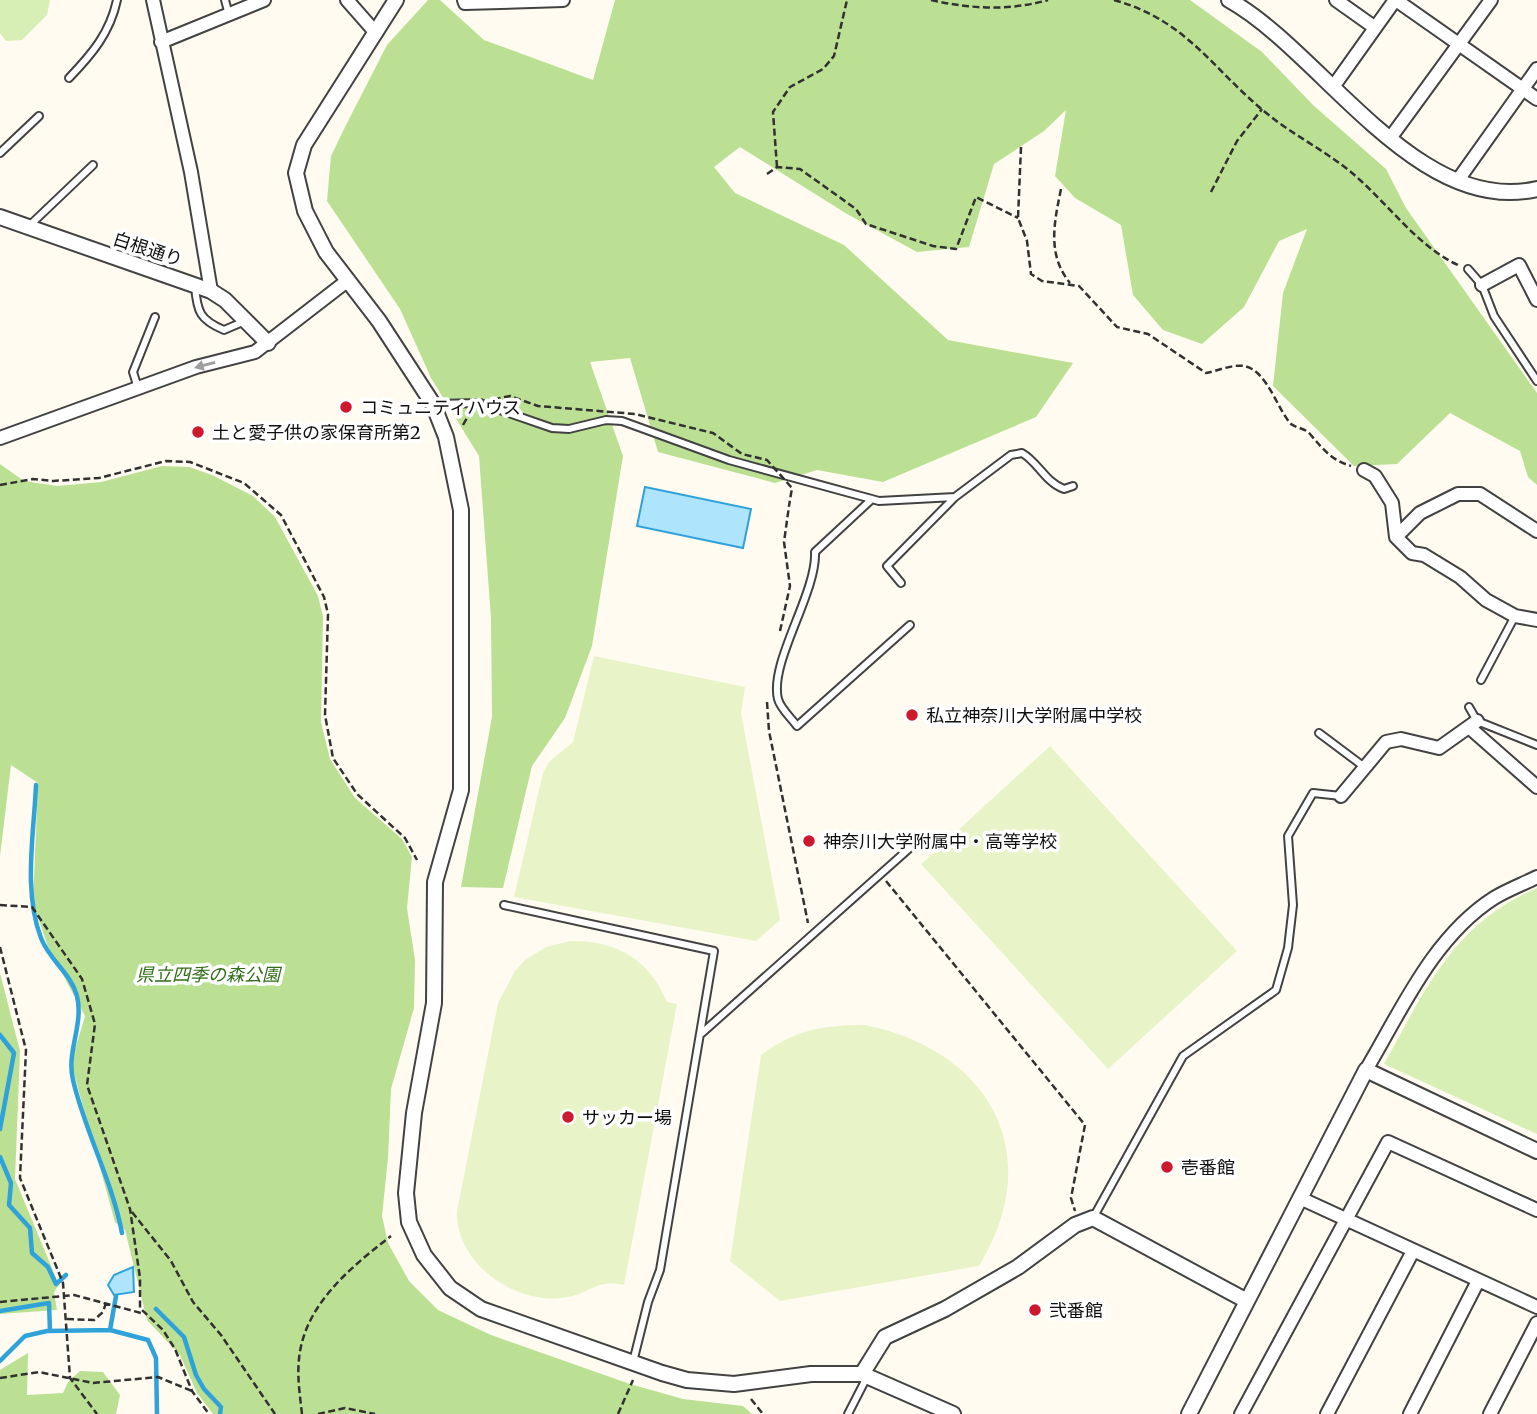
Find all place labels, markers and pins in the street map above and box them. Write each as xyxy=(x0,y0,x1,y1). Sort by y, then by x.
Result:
place label: コミュニティハウス xyxy=(360,396,521,419)
marker: コミュニティハウス xyxy=(338,399,354,415)
place label: 土と愛子供の家保育所第2 xyxy=(212,421,421,444)
marker: 土と愛子供の家保育所第2 xyxy=(190,424,206,440)
place label: 私立神奈川大学附属中学校 xyxy=(926,704,1142,727)
marker: 私立神奈川大学附属中学校 xyxy=(904,707,920,723)
place label: 神奈川大学附属中・高等学校 xyxy=(823,830,1057,853)
marker: 神奈川大学附属中・高等学校 xyxy=(801,833,817,849)
place label: サッカー場 xyxy=(582,1106,672,1129)
marker: サッカー場 xyxy=(560,1109,576,1125)
place label: 壱番館 xyxy=(1181,1156,1235,1179)
marker: 壱番館 xyxy=(1159,1159,1175,1175)
place label: 弐番館 xyxy=(1049,1299,1103,1322)
marker: 弐番館 xyxy=(1027,1302,1043,1318)

